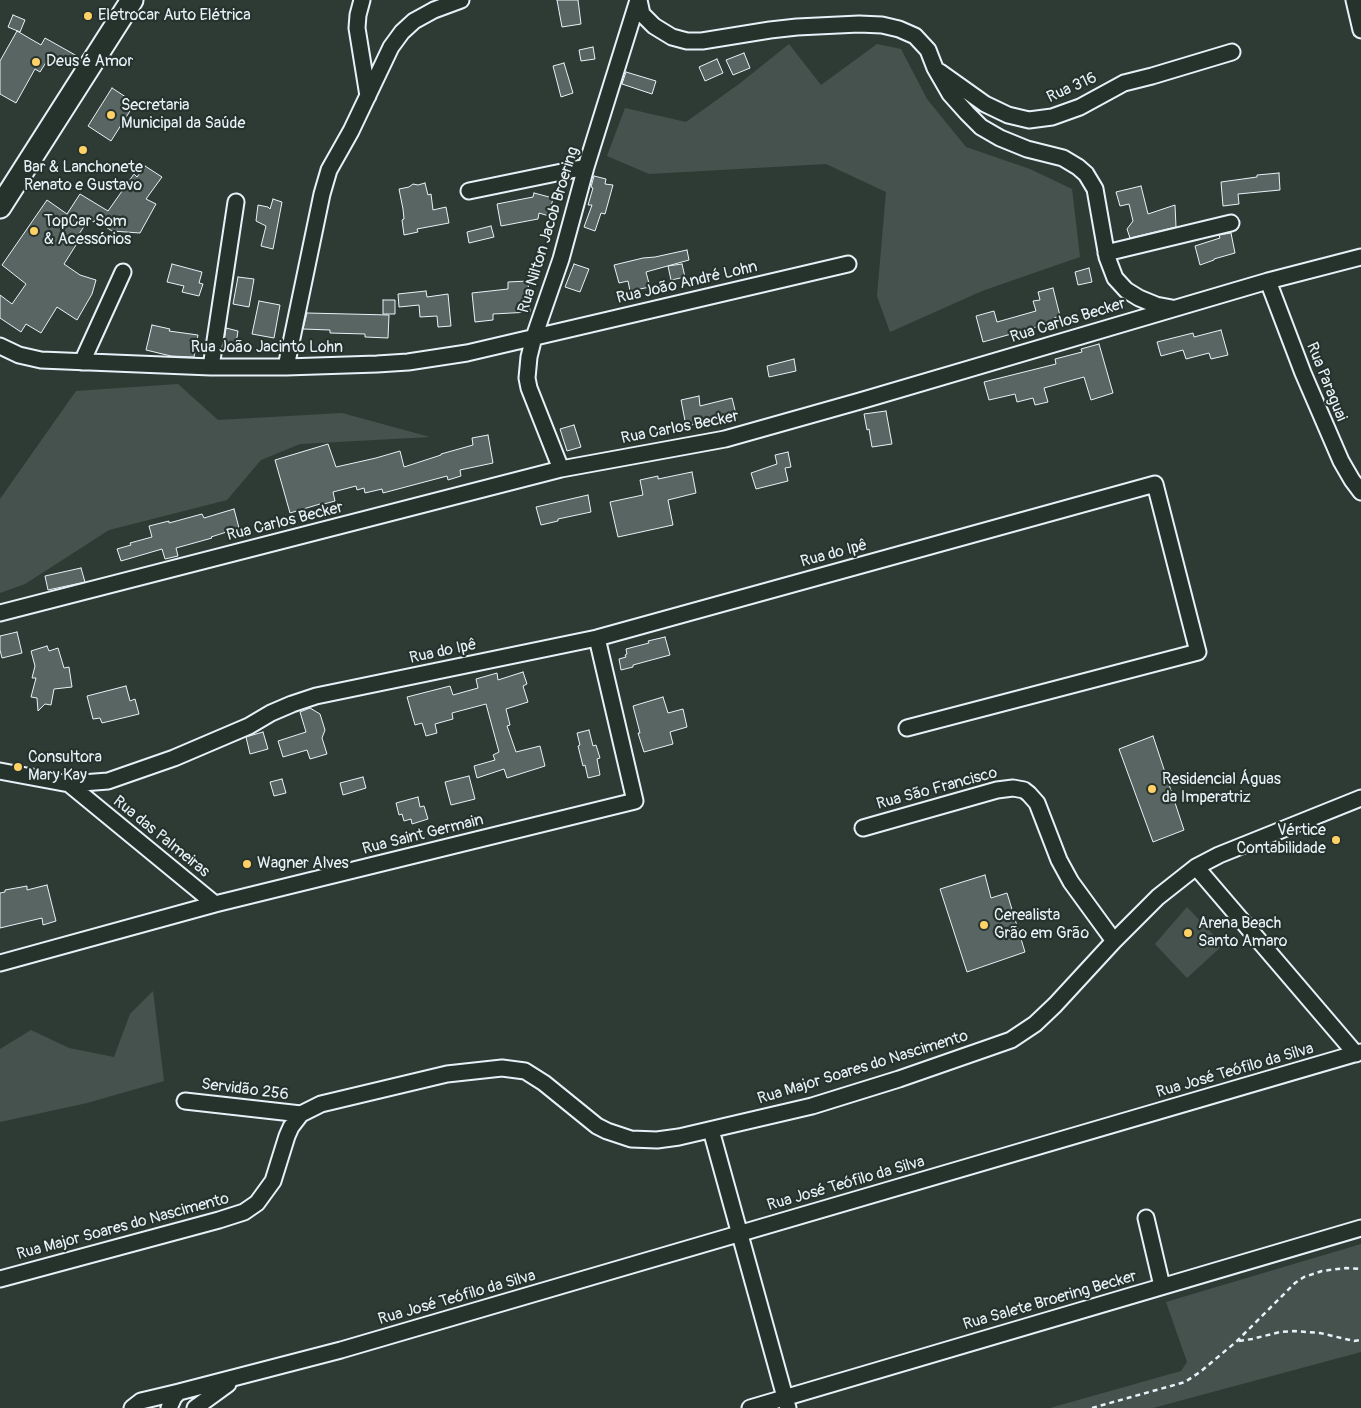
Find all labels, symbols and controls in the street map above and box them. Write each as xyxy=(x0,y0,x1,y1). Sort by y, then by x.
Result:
place label: Eletrocar Auto Elétrica xyxy=(98,6,251,26)
marker: Eletrocar Auto Elétrica xyxy=(82,10,94,22)
place label: Deus é Amor xyxy=(46,52,133,72)
marker: Deus é Amor xyxy=(30,56,42,68)
street label: Rua 316 xyxy=(1044,69,1100,107)
place label: Secretaria Municipal da Saúde xyxy=(121,96,245,134)
marker: Secretaria Municipal da Saúde xyxy=(105,109,117,121)
marker: Bar & Lanchonete Renato e Gustavo xyxy=(77,144,89,156)
street label: Rua Nilton Jacob Broering xyxy=(515,145,583,315)
place label: Bar & Lanchonete Renato e Gustavo xyxy=(23,158,143,196)
place label: TopCar Som & Acessórios xyxy=(44,212,131,250)
marker: TopCar Som & Acessórios xyxy=(28,225,40,237)
street label: Rua João André Lohn xyxy=(615,257,759,309)
street label: Rua Carlos Becker xyxy=(1008,294,1128,348)
street label: Rua João Jacinto Lohn xyxy=(191,338,343,358)
street label: Rua Paraguai xyxy=(1301,340,1351,424)
street label: Rua Carlos Becker xyxy=(619,407,741,449)
street label: Rua Carlos Becker xyxy=(225,498,345,546)
street label: Rua do Ipê xyxy=(798,536,870,572)
street label: Rua do Ipê xyxy=(408,635,478,669)
place label: Consultora Mary Kay xyxy=(28,748,102,786)
marker: Consultora Mary Kay xyxy=(12,761,24,773)
street label: Rua São Francisco xyxy=(875,764,999,814)
place label: Residencial Águas da Imperatriz xyxy=(1162,770,1281,808)
marker: Residencial Águas da Imperatriz xyxy=(1146,783,1158,795)
street label: Rua das Palmeiras xyxy=(109,792,213,882)
street label: Rua Saint Germain xyxy=(360,811,486,859)
place label: Vértice Contabilidade xyxy=(1236,821,1326,859)
marker: Vértice Contabilidade xyxy=(1330,834,1342,846)
place label: Wagner Alves xyxy=(257,854,349,874)
marker: Wagner Alves xyxy=(241,858,253,870)
place label: Cerealista Grão em Grão xyxy=(994,906,1089,944)
place label: Arena Beach Santo Amaro xyxy=(1198,914,1287,952)
marker: Cerealista Grão em Grão xyxy=(978,919,990,931)
marker: Arena Beach Santo Amaro xyxy=(1182,927,1194,939)
street label: Rua Major Soares do Nascimento xyxy=(755,1027,971,1109)
street label: Rua José Teófilo da Silva xyxy=(1154,1039,1316,1103)
street label: Servidão 256 xyxy=(200,1075,290,1105)
street label: Rua José Teófilo da Silva xyxy=(765,1152,927,1216)
street label: Rua Major Soares do Nascimento xyxy=(15,1189,231,1265)
street label: Rua José Teófilo da Silva xyxy=(376,1266,538,1330)
street label: Rua Salete Broering Becker xyxy=(961,1267,1139,1335)

